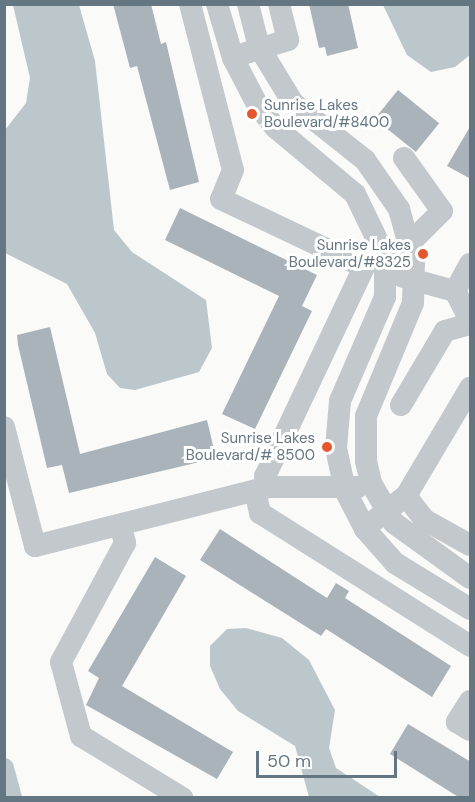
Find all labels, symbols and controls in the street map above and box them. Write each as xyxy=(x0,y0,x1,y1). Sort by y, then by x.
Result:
place label: Sunrise Lakes Boulevard/#8400 xyxy=(264,96,389,131)
marker: Sunrise Lakes Boulevard/#8400 xyxy=(245,107,259,121)
place label: Sunrise Lakes Boulevard/#8325 xyxy=(289,236,411,271)
marker: Sunrise Lakes Boulevard/#8325 xyxy=(416,247,430,261)
place label: Sunrise Lakes Boulevard/# 8500 xyxy=(186,429,315,464)
marker: Sunrise Lakes Boulevard/# 8500 xyxy=(320,440,334,454)
scale bar xyxy=(259,739,400,777)
text: 50 m xyxy=(267,749,311,773)

